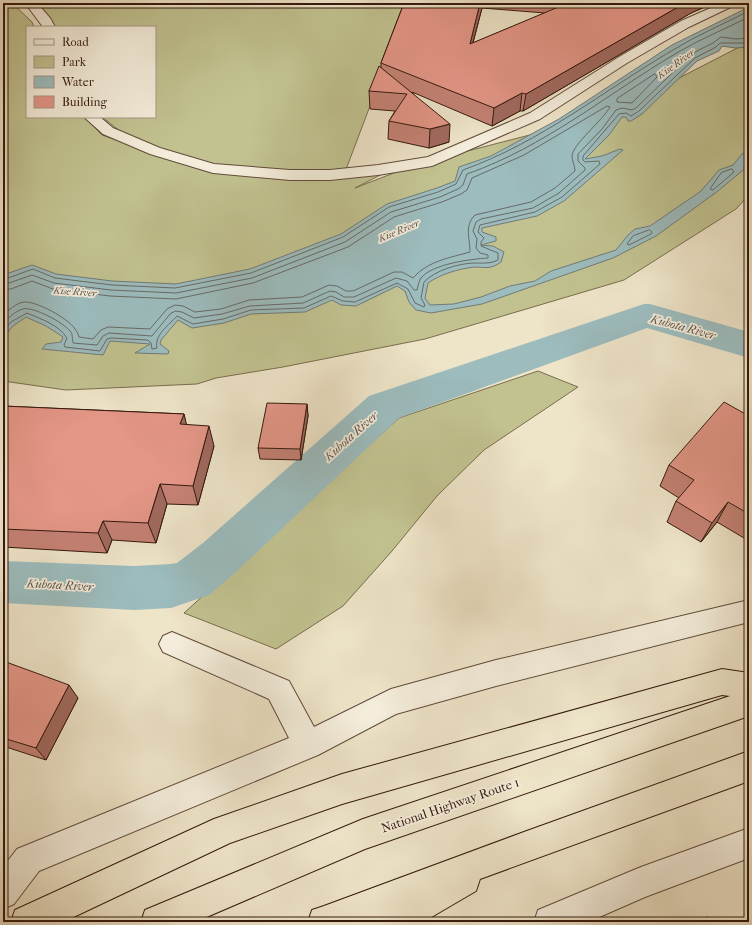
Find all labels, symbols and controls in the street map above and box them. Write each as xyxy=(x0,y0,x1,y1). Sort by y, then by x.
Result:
legend xyxy=(26,26,156,118)
text: Road xyxy=(62,35,89,49)
water label: Kise River xyxy=(654,46,698,82)
text: Park xyxy=(62,55,87,69)
text: Water xyxy=(61,75,95,89)
text: Building xyxy=(62,95,107,109)
water label: Kise River xyxy=(376,216,423,245)
water label: Kise River xyxy=(52,284,99,300)
water label: Kubota River xyxy=(648,311,719,343)
water label: Kubota River xyxy=(321,407,382,464)
water label: Kubota River xyxy=(25,576,95,594)
street label: National Highway Route 1 xyxy=(379,774,521,836)

